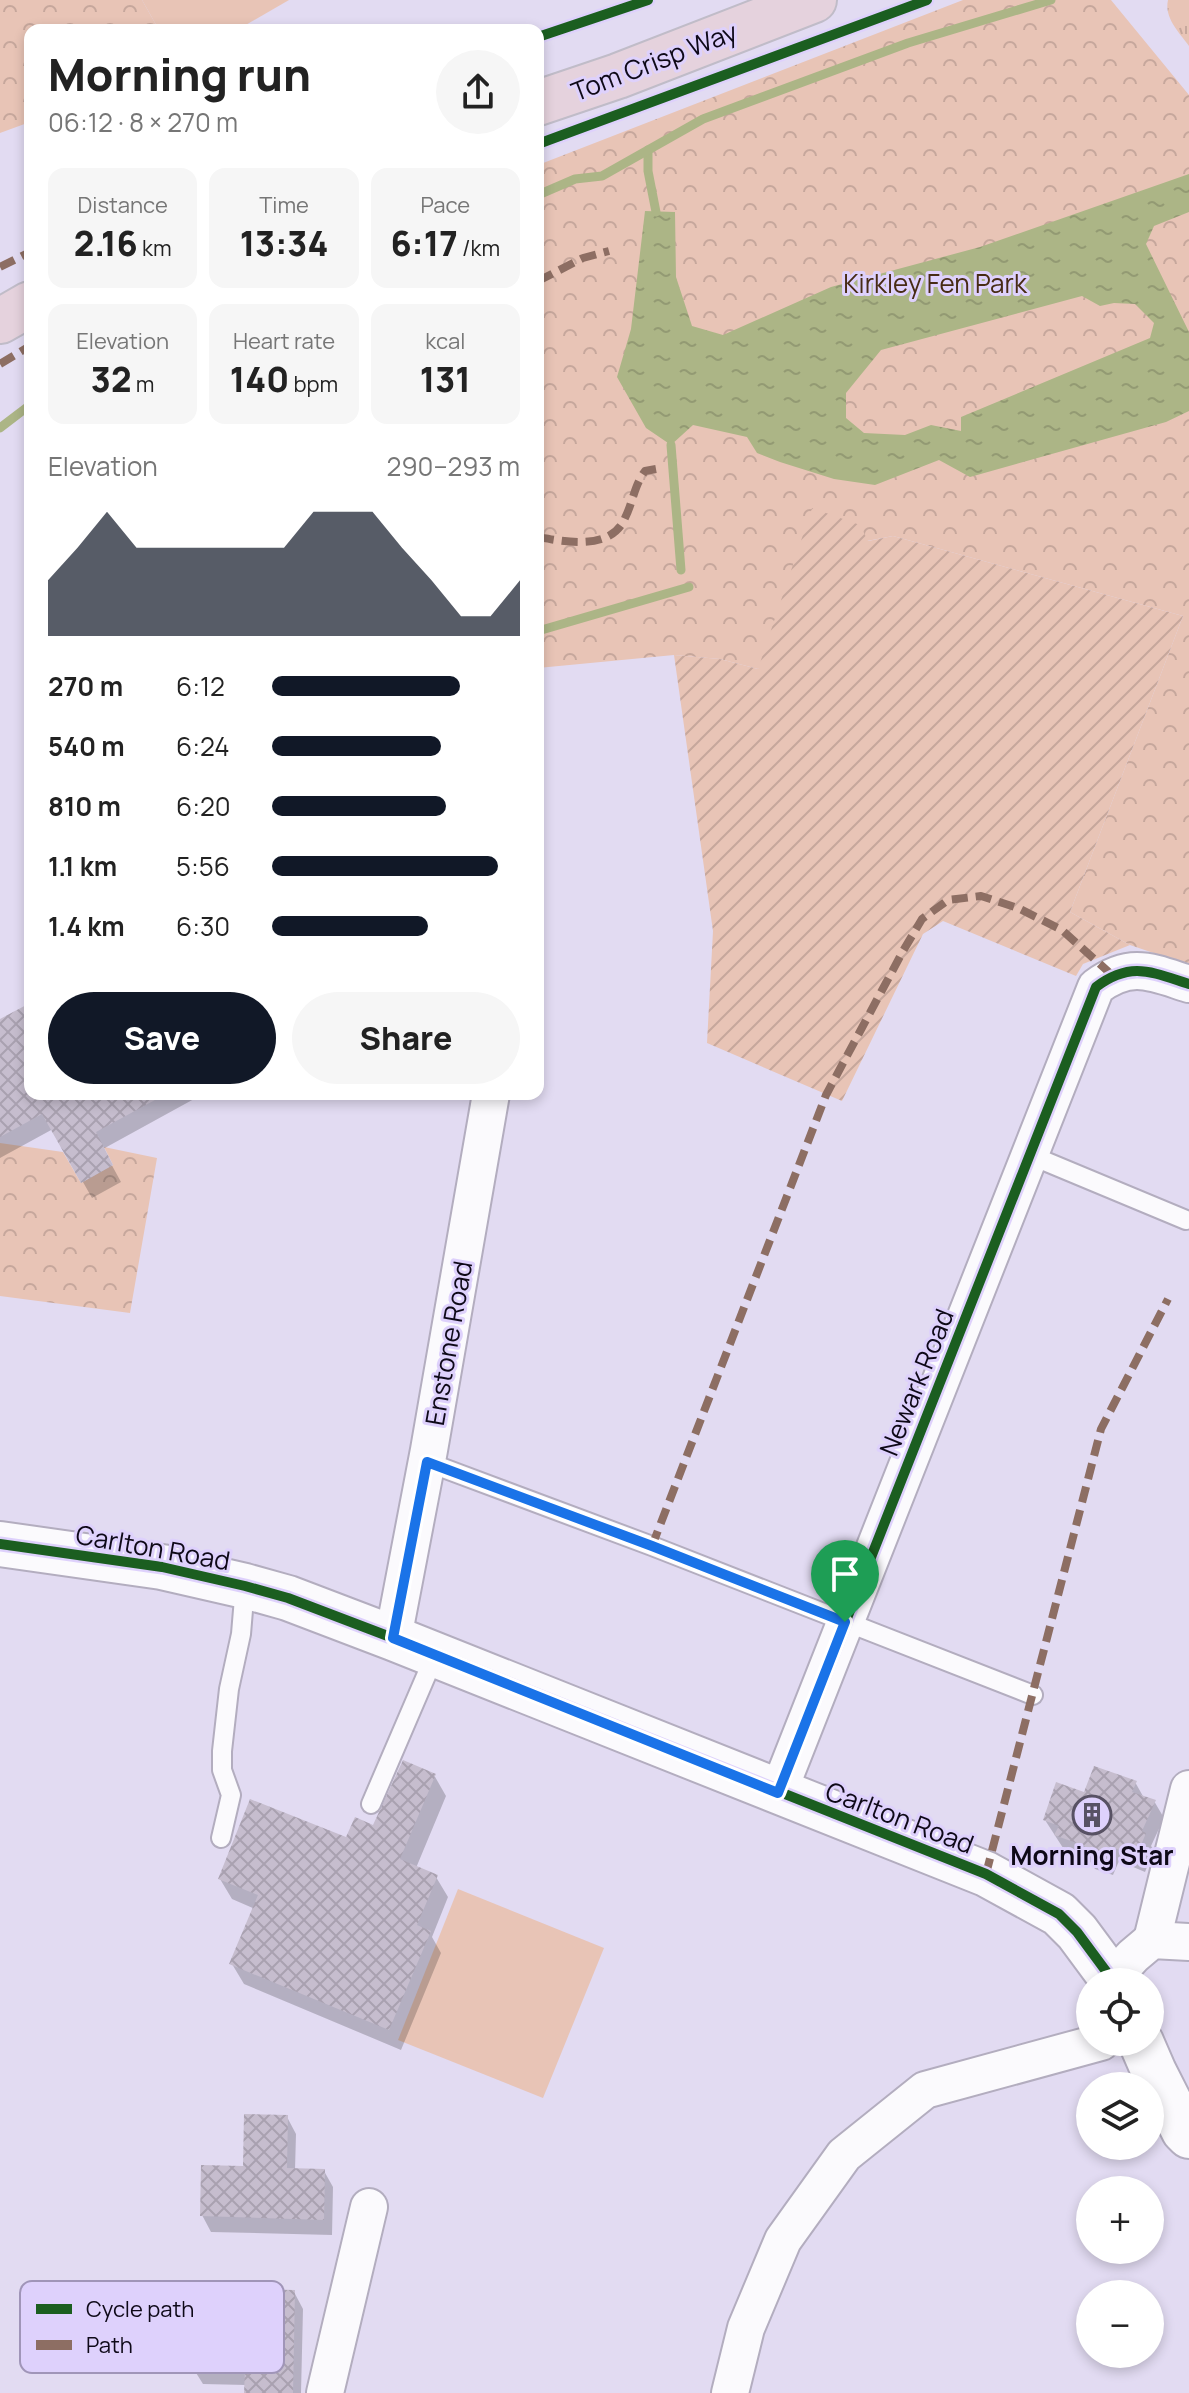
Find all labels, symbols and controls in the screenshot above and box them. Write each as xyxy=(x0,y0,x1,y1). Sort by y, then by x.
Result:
street label: Tom Crisp Way xyxy=(566,13,742,109)
text: Morning run xyxy=(48,44,311,104)
button: share xyxy=(436,50,520,134)
text: 06:12 · 8 × 270 m xyxy=(48,104,238,140)
text: Distance xyxy=(78,190,168,220)
text: Time xyxy=(259,190,309,220)
text: Pace xyxy=(420,190,470,220)
text: 2.16 xyxy=(74,220,138,266)
text: 13:34 xyxy=(240,220,328,266)
text: 6:17 xyxy=(390,220,458,266)
text: km xyxy=(138,233,172,263)
text: /km xyxy=(458,233,500,263)
park label: Kirkley Fen Park xyxy=(843,265,1028,301)
text: Elevation xyxy=(76,326,169,356)
text: Heart rate xyxy=(233,326,335,356)
text: kcal xyxy=(425,326,465,356)
text: 32 xyxy=(91,356,131,402)
text: 140 xyxy=(230,356,289,402)
text: 131 xyxy=(420,356,471,402)
text: m xyxy=(131,369,155,399)
text: bpm xyxy=(289,369,338,399)
text: Elevation xyxy=(48,448,158,484)
text: 290–293 m xyxy=(387,448,520,484)
text: 270 m xyxy=(48,668,123,704)
text: 6:12 xyxy=(176,668,225,704)
text: 540 m xyxy=(48,728,125,764)
text: 6:24 xyxy=(176,728,230,764)
text: 810 m xyxy=(48,788,121,824)
text: 6:20 xyxy=(176,788,231,824)
text: 1.1 km xyxy=(48,848,117,884)
text: 5:56 xyxy=(176,848,230,884)
text: 1.4 km xyxy=(48,908,125,944)
text: 6:30 xyxy=(176,908,230,944)
button: Save xyxy=(48,992,276,1084)
button: Share xyxy=(292,992,520,1084)
street label: Enstone Road xyxy=(416,1258,480,1428)
street label: Newark Road xyxy=(870,1303,962,1461)
street label: Carlton Road xyxy=(73,1516,233,1578)
pin xyxy=(811,1540,879,1622)
icon: arrive xyxy=(823,1552,867,1596)
street label: Carlton Road xyxy=(821,1772,979,1862)
building icon: Morning Star xyxy=(1071,1794,1113,1836)
place label: Morning Star xyxy=(1010,1837,1174,1873)
map controls xyxy=(1076,1968,1164,2368)
button: locate xyxy=(1076,1968,1164,2056)
button: layers xyxy=(1076,2072,1164,2160)
button: + xyxy=(1076,2176,1164,2264)
button: − xyxy=(1076,2280,1164,2368)
legend xyxy=(20,2281,284,2373)
text: Cycle path xyxy=(86,2294,194,2324)
text: Path xyxy=(86,2330,133,2360)

